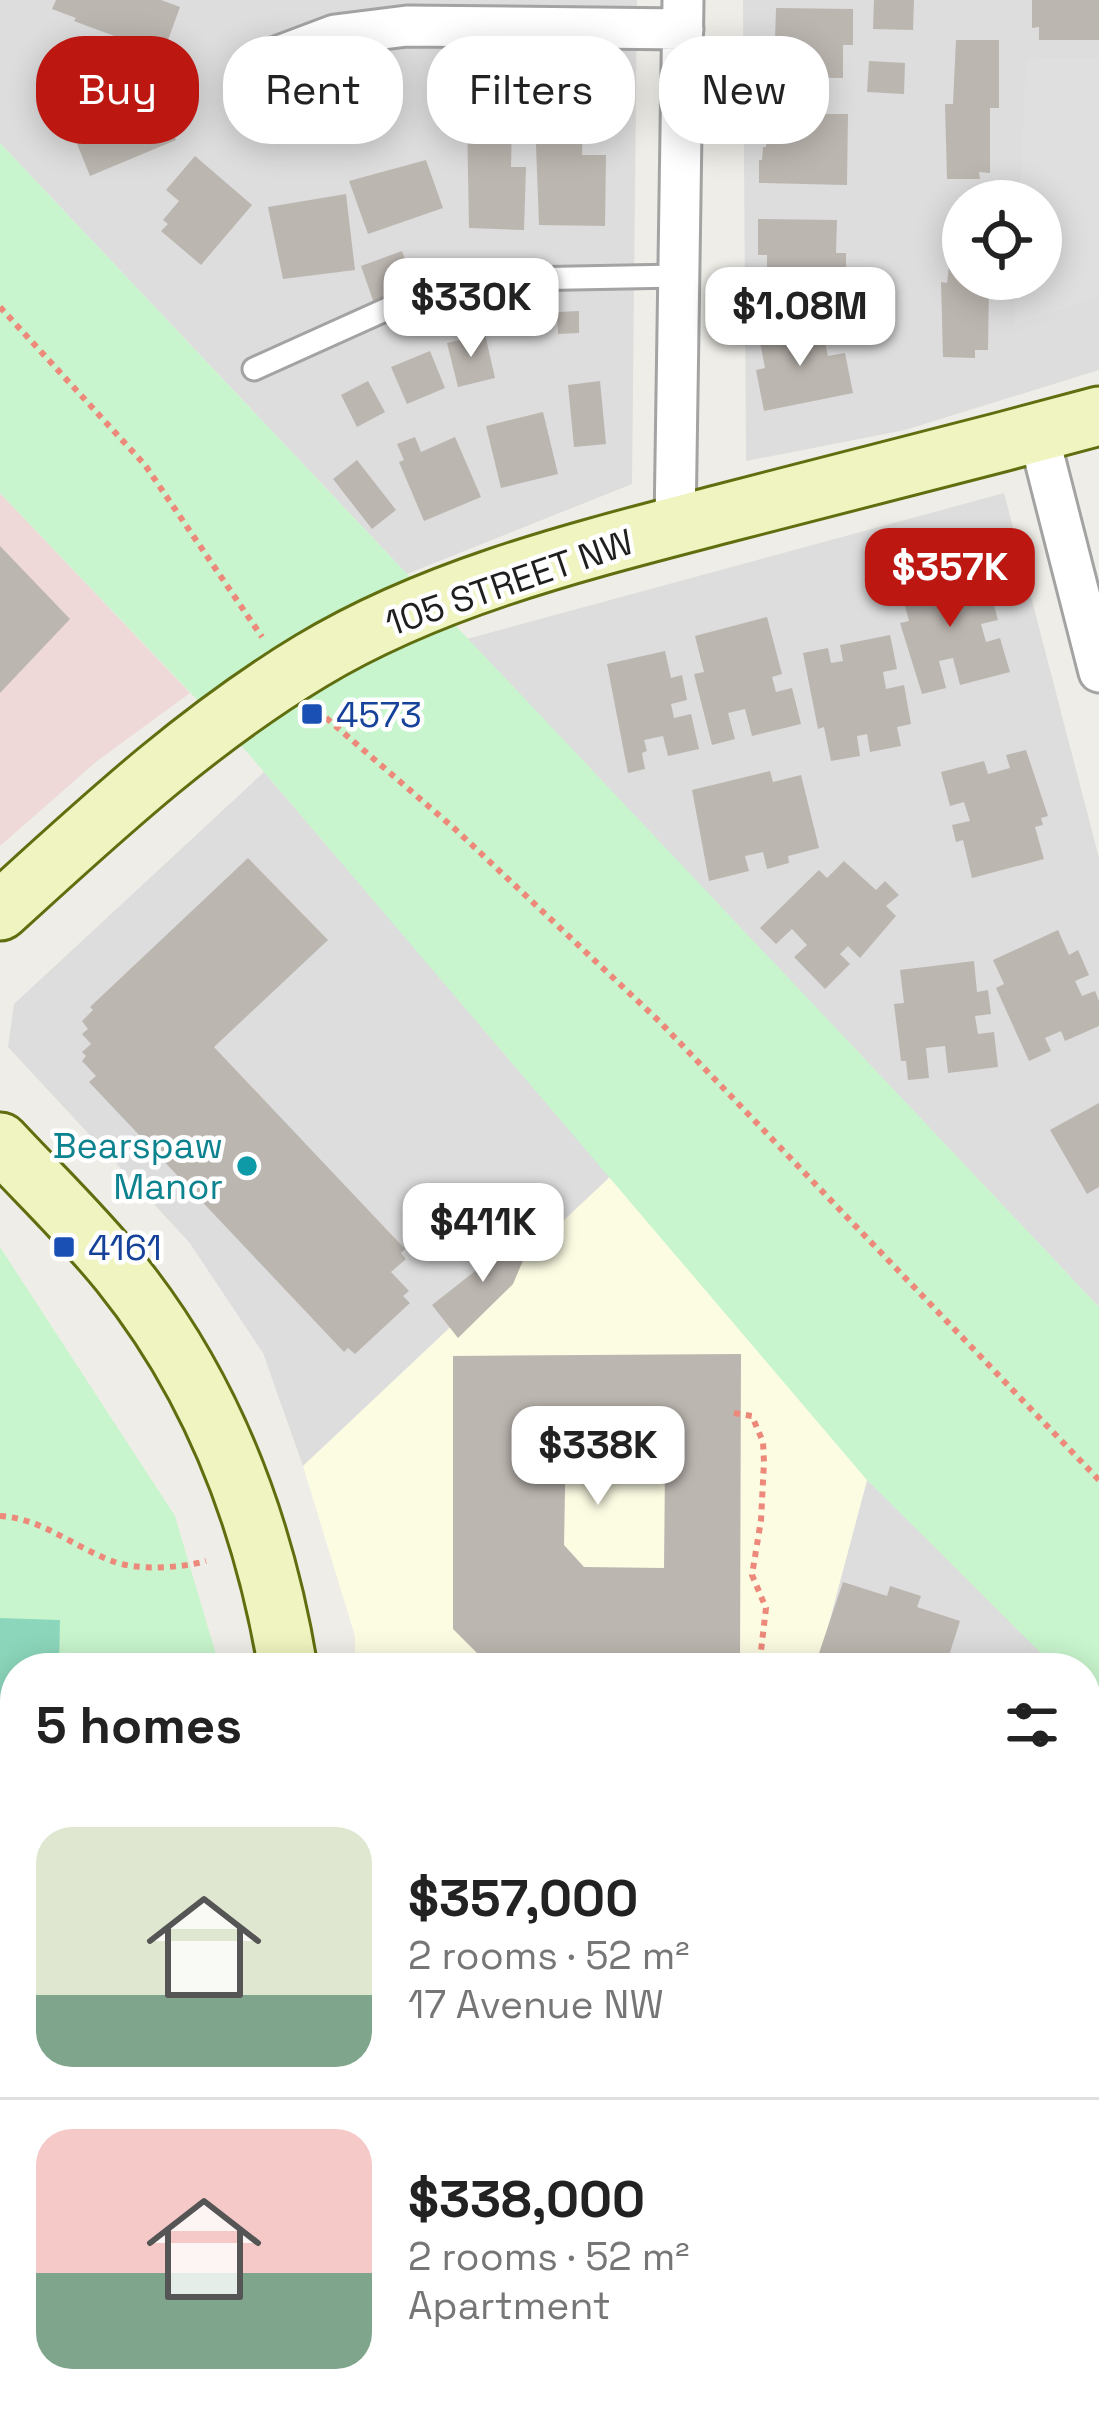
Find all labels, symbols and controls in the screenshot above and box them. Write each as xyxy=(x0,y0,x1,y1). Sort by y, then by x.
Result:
chip: Buy xyxy=(36,36,199,144)
chip: Rent xyxy=(223,36,403,144)
chip: Filters xyxy=(427,36,635,144)
chip: New xyxy=(659,36,829,144)
map controls xyxy=(942,180,1062,300)
button: locate xyxy=(942,180,1062,300)
pin: $330K xyxy=(387,258,555,360)
pin: $1.08M xyxy=(702,267,898,369)
text: $330K xyxy=(411,272,531,321)
text: $1.08M xyxy=(732,281,868,330)
street label: 105 STREET NW xyxy=(379,519,639,647)
pin: $357K xyxy=(866,528,1034,630)
text: $357K xyxy=(892,542,1008,591)
place label: 4573 xyxy=(336,692,422,738)
marker: 4573 xyxy=(299,701,325,727)
place label: Bearspaw Manor xyxy=(53,1123,223,1210)
marker: Bearspaw Manor xyxy=(234,1153,260,1179)
pin: $411K xyxy=(399,1183,567,1285)
text: $411K xyxy=(430,1197,536,1246)
place label: 4161 xyxy=(88,1225,162,1271)
marker: 4161 xyxy=(51,1234,77,1260)
pin: $338K xyxy=(514,1406,682,1508)
text: $338K xyxy=(539,1420,657,1469)
icon: filters xyxy=(999,1692,1065,1758)
text: 5 homes xyxy=(36,1693,242,1758)
text: $357,000 xyxy=(408,1866,638,1931)
icon: home xyxy=(132,1875,276,2019)
text: 2 rooms · 52 m² xyxy=(408,1931,690,1980)
text: 17 Avenue NW xyxy=(408,1980,664,2029)
text: $338,000 xyxy=(408,2167,645,2232)
icon: home xyxy=(132,2177,276,2321)
text: 2 rooms · 52 m² xyxy=(408,2232,690,2281)
text: Apartment xyxy=(408,2281,611,2330)

